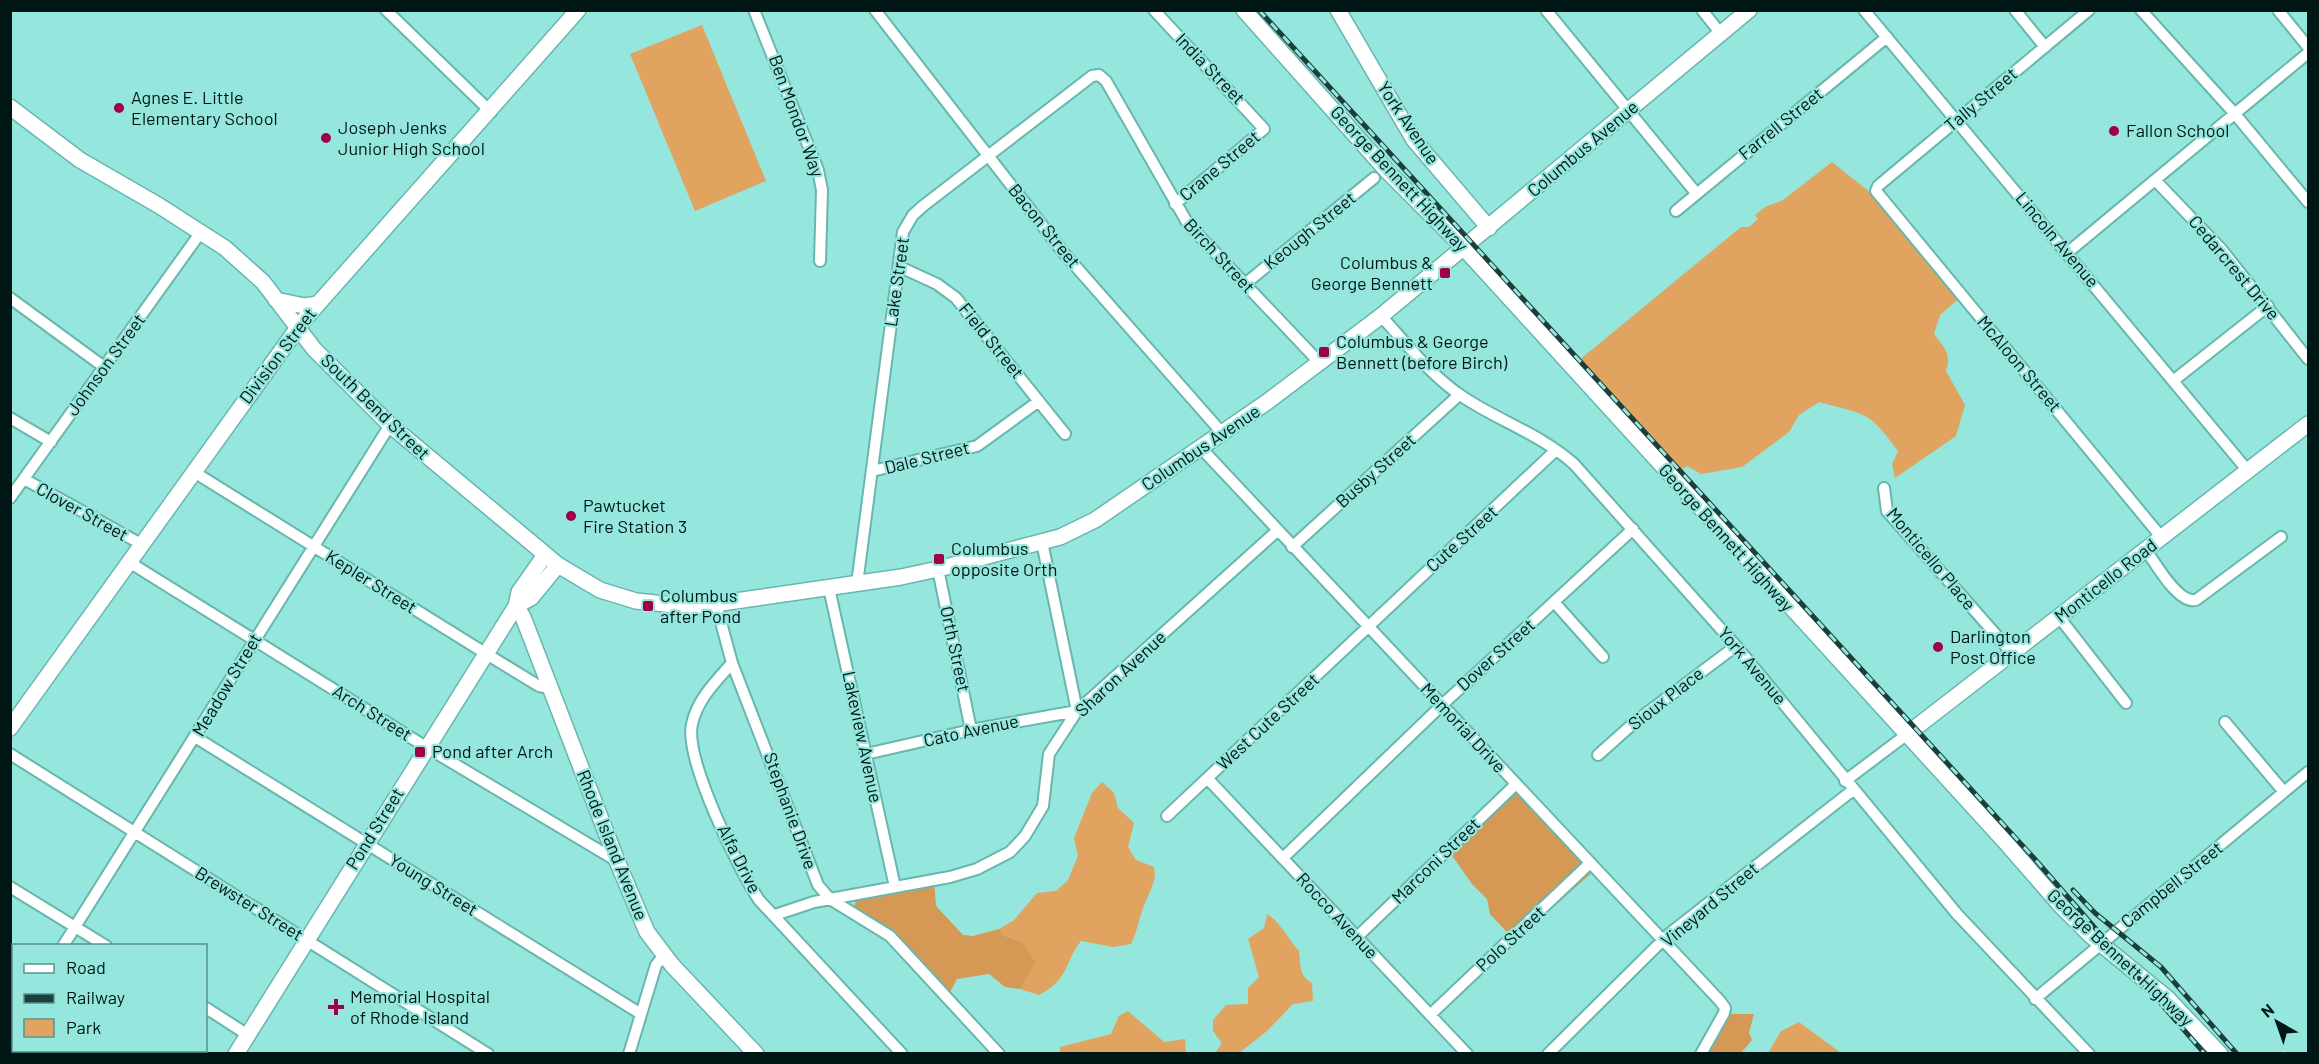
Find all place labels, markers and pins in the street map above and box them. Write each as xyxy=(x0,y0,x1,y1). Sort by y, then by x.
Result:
place label: Agnes E. Little Elementary School xyxy=(131,86,278,129)
marker: Agnes E. Little Elementary School xyxy=(112,101,126,115)
place label: Joseph Jenks Junior High School xyxy=(338,116,485,159)
place label: Fallon School xyxy=(2126,119,2229,141)
marker: Fallon School xyxy=(2107,124,2121,138)
marker: Joseph Jenks Junior High School xyxy=(319,131,333,145)
place label: Columbus & George Bennett xyxy=(1311,251,1433,294)
marker: Columbus & George Bennett xyxy=(1438,266,1452,280)
place label: Columbus & George Bennett (before Birch) xyxy=(1336,330,1508,373)
marker: Columbus & George Bennett (before Birch) xyxy=(1317,345,1331,359)
place label: Pawtucket Fire Station 3 xyxy=(583,494,687,537)
marker: Pawtucket Fire Station 3 xyxy=(564,509,578,523)
place label: Columbus opposite Orth xyxy=(951,537,1057,580)
marker: Columbus opposite Orth xyxy=(932,552,946,566)
place label: Columbus after Pond xyxy=(660,584,741,627)
marker: Columbus after Pond xyxy=(641,599,655,613)
place label: Darlington Post Office xyxy=(1950,625,2036,668)
marker: Darlington Post Office xyxy=(1931,640,1945,654)
place label: Pond after Arch xyxy=(432,740,553,762)
marker: Pond after Arch xyxy=(413,745,427,759)
place label: Memorial Hospital of Rhode Island xyxy=(350,985,490,1028)
marker: Memorial Hospital of Rhode Island xyxy=(327,998,345,1016)

